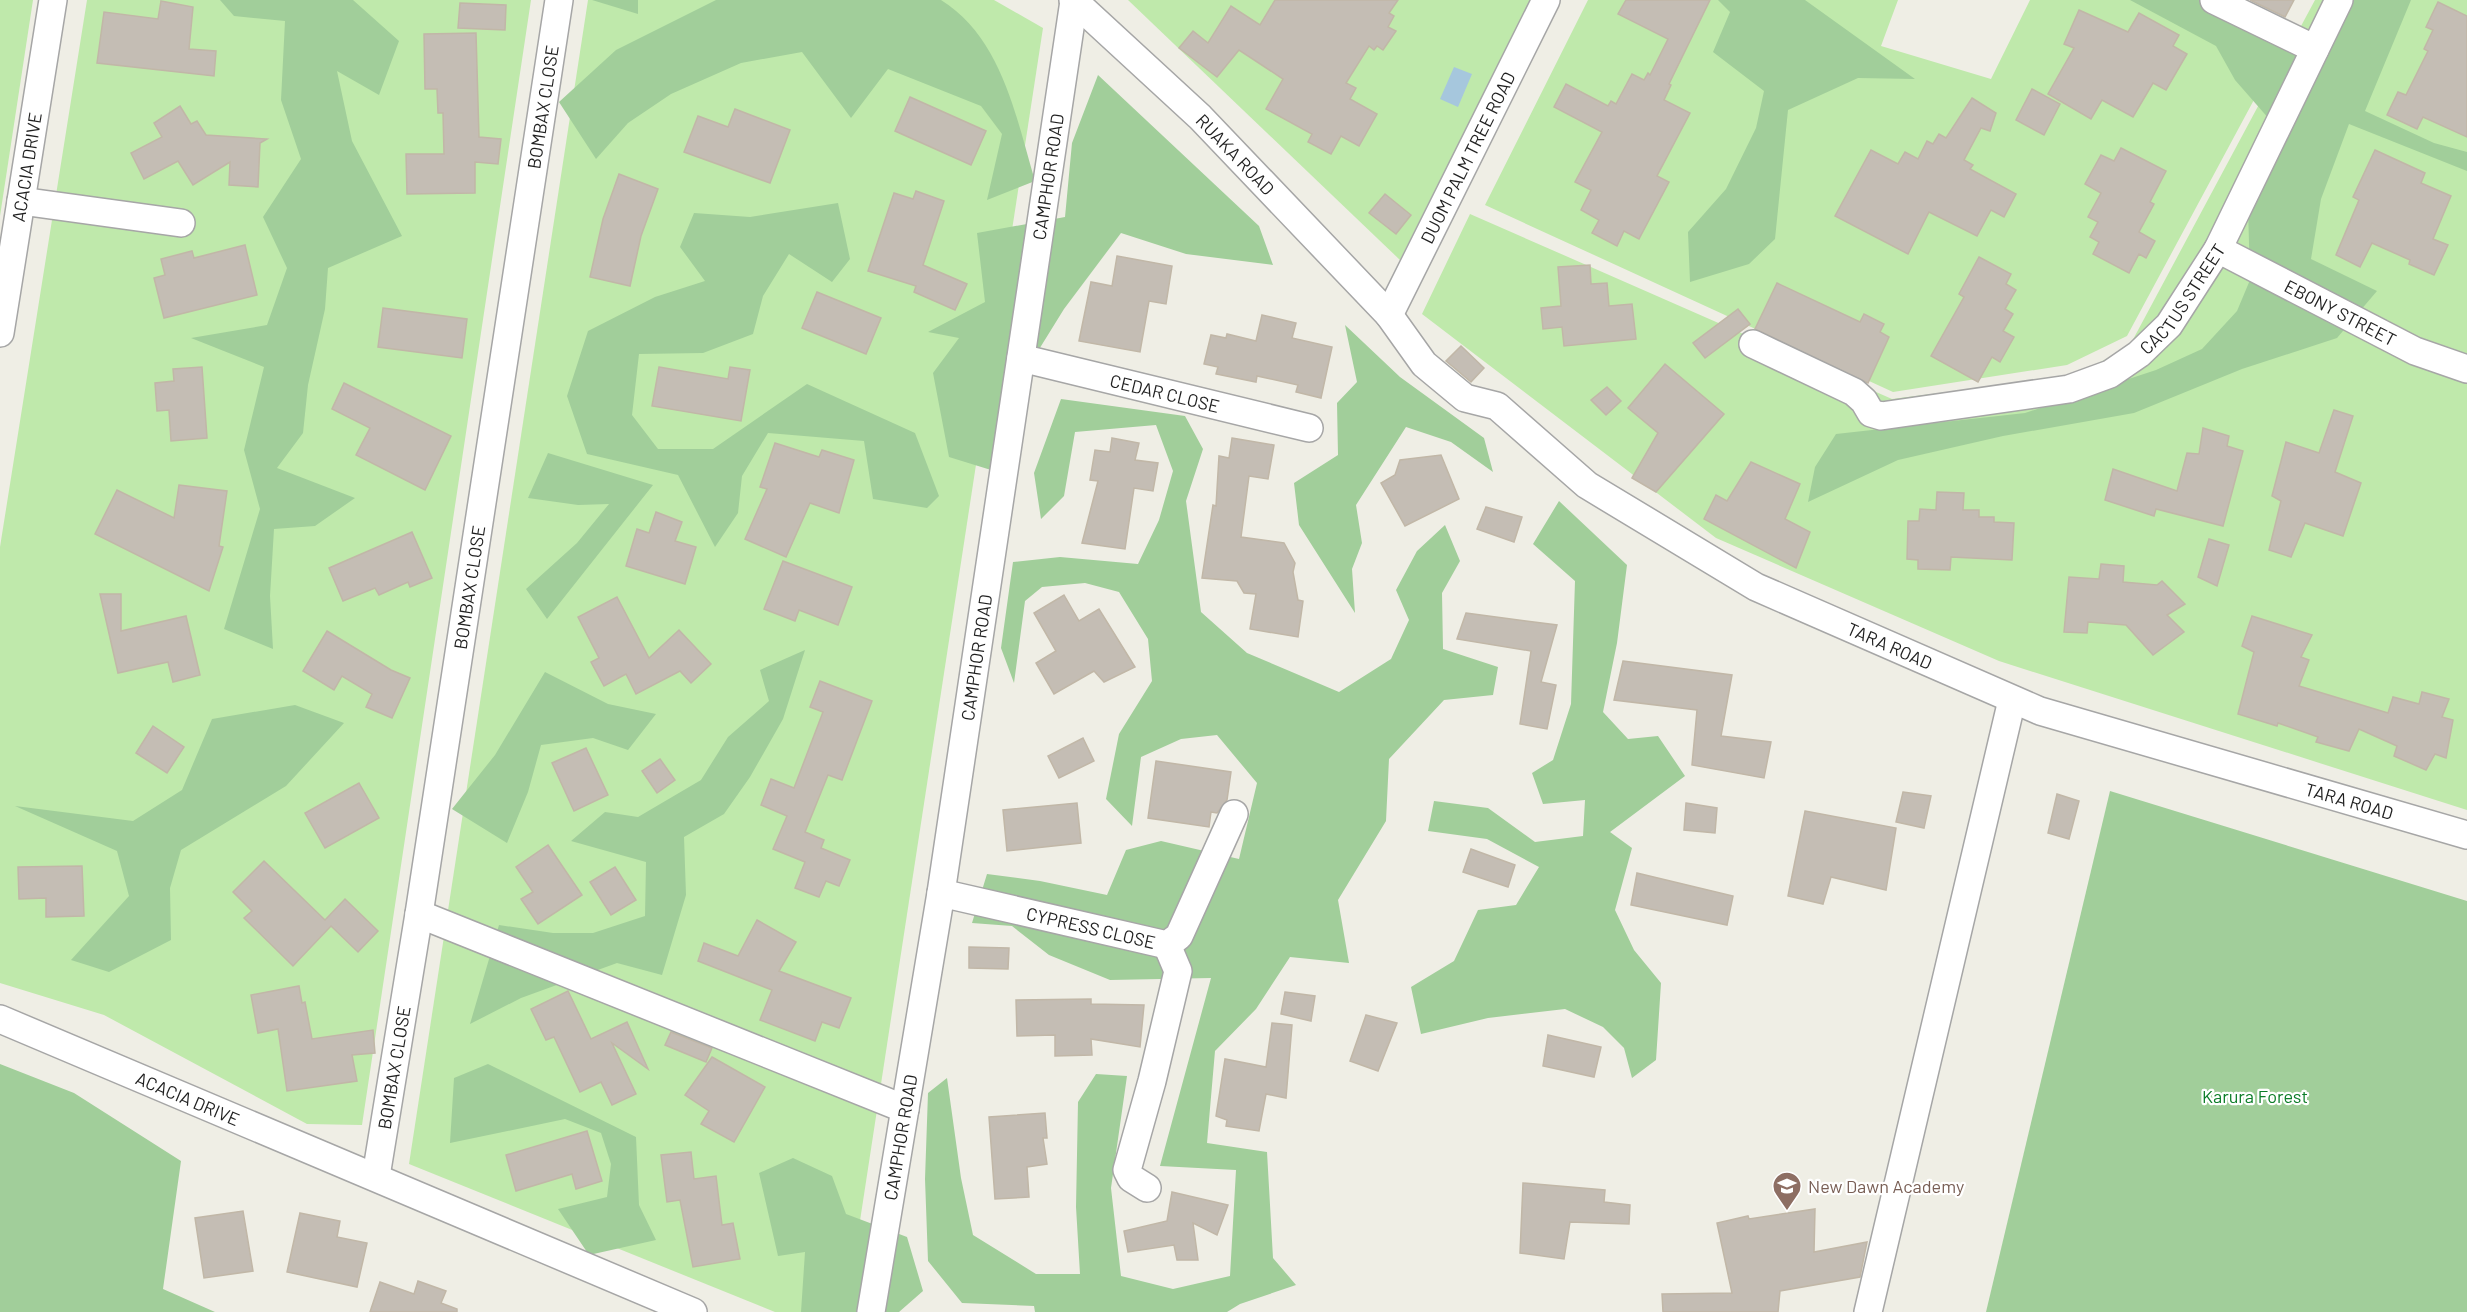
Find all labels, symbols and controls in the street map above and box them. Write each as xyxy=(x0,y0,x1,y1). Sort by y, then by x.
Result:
street label: BOMBAX CLOSE xyxy=(522,43,563,170)
street label: DUOM PALM TREE ROAD xyxy=(1415,68,1520,247)
street label: RUAKA ROAD xyxy=(1192,109,1279,199)
street label: ACACIA DRIVE xyxy=(7,111,46,223)
street label: CAMPHOR ROAD xyxy=(1028,112,1068,241)
street label: CACTUS STREET xyxy=(2135,239,2230,359)
street label: EBONY STREET xyxy=(2281,274,2400,350)
street label: CEDAR CLOSE xyxy=(1108,369,1222,417)
street label: BOMBAX CLOSE xyxy=(449,524,489,651)
street label: CAMPHOR ROAD xyxy=(956,593,996,722)
street label: TARA ROAD xyxy=(1844,617,1936,674)
street label: TARA ROAD xyxy=(2303,778,2396,824)
street label: CYPRESS CLOSE xyxy=(1024,902,1158,953)
street label: BOMBAX CLOSE xyxy=(373,1004,415,1131)
street label: ACACIA DRIVE xyxy=(133,1067,243,1130)
street label: CAMPHOR ROAD xyxy=(879,1073,922,1202)
park label: Karura Forest xyxy=(2202,1085,2308,1107)
school or university icon: New Dawn Academy xyxy=(1771,1170,1803,1212)
place label: New Dawn Academy xyxy=(1808,1175,1964,1197)

